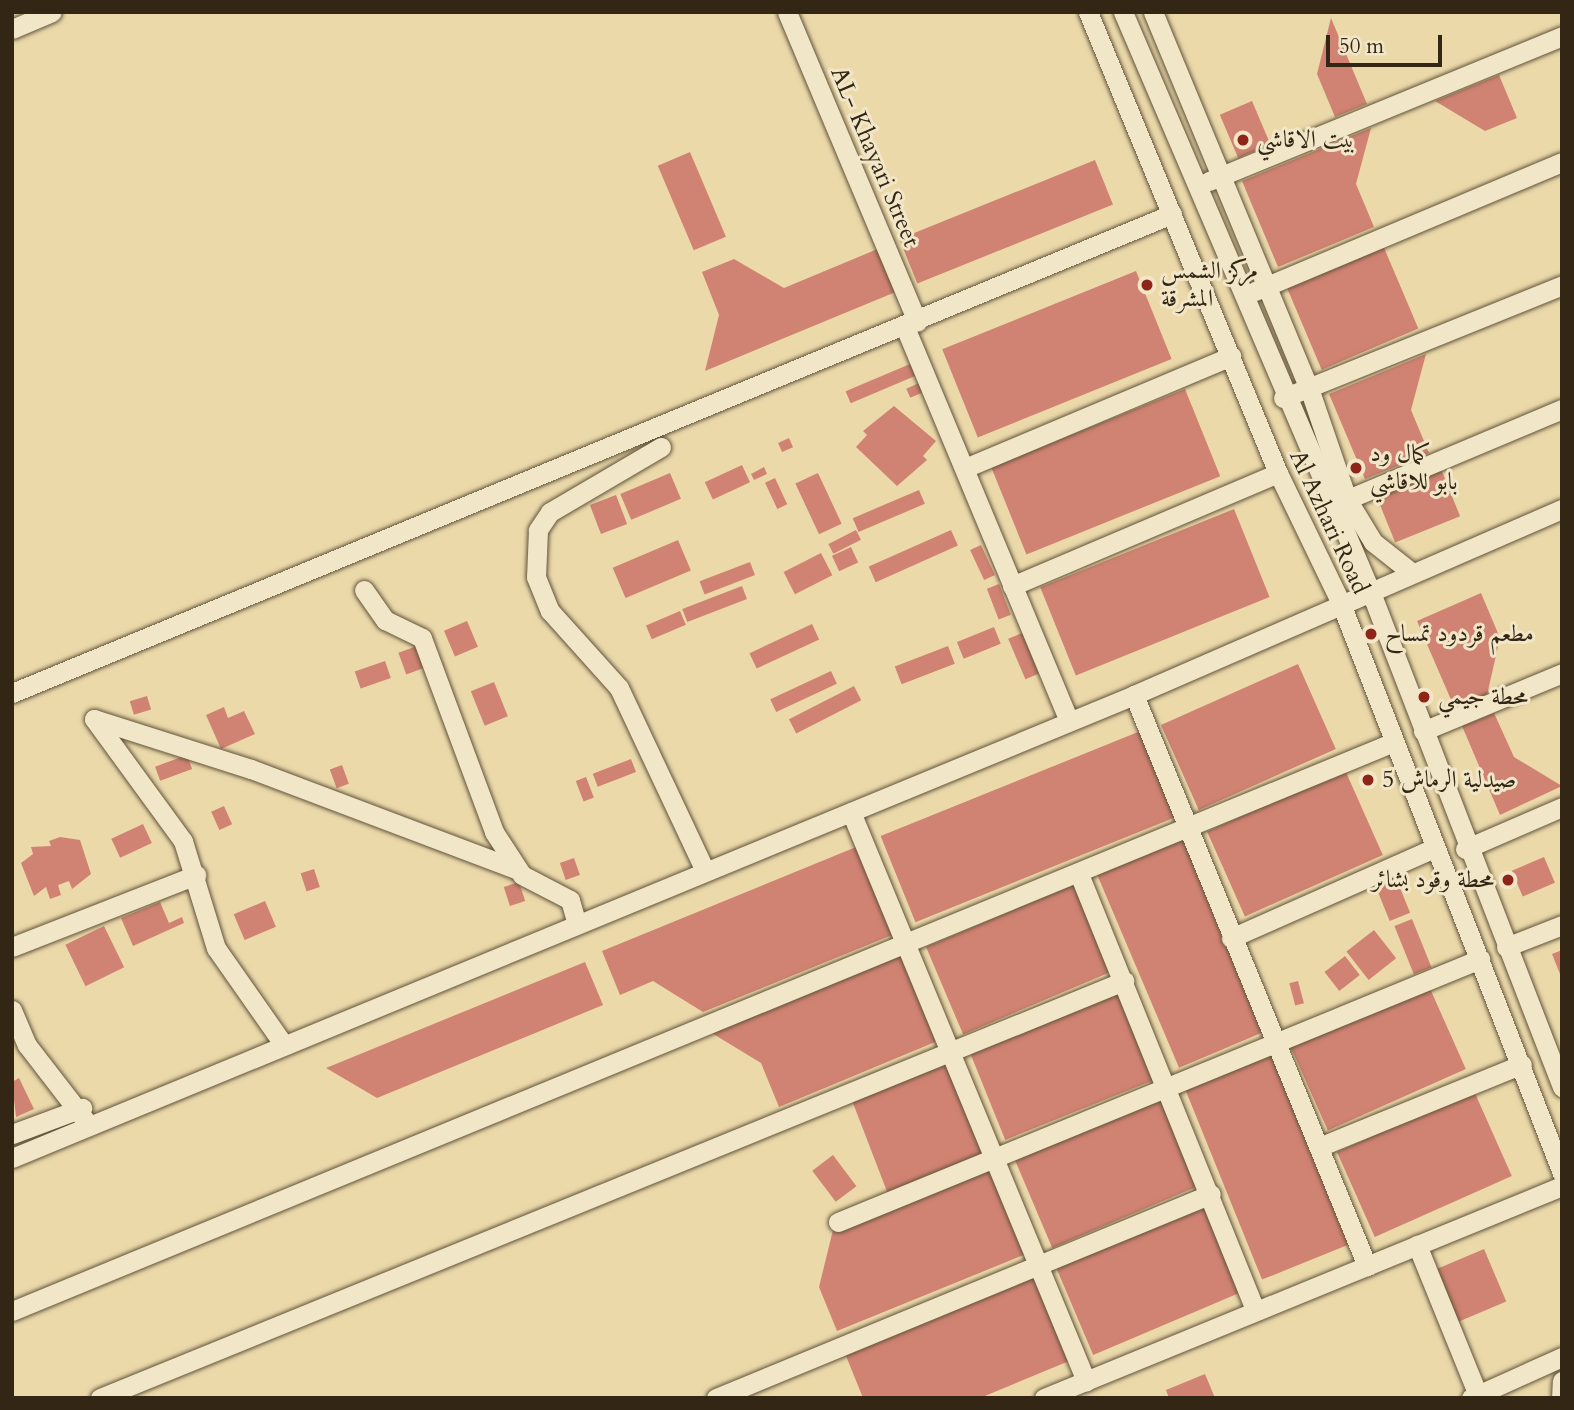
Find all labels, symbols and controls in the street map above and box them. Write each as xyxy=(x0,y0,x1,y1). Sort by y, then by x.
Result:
scale bar xyxy=(1329,21,1444,65)
text: 50 m xyxy=(1339,32,1384,61)
street label: AL- Khayari Street xyxy=(824,63,926,251)
place label: بيت الاقاشي xyxy=(1257,126,1355,154)
marker: بيت الاقاشي xyxy=(1235,132,1251,148)
place label: مركز الشمس المشرقة xyxy=(1161,257,1258,313)
marker: مركز الشمس المشرقة xyxy=(1139,277,1155,293)
place label: كمال ود بابو للاقاشي xyxy=(1370,440,1457,496)
street label: Al Azhari Road xyxy=(1283,445,1375,599)
marker: كمال ود بابو للاقاشي xyxy=(1348,460,1364,476)
place label: مطعم قردود تمساح xyxy=(1385,620,1534,648)
marker: مطعم قردود تمساح xyxy=(1363,626,1379,642)
place label: محطة جيمي xyxy=(1438,683,1528,711)
marker: محطة جيمي xyxy=(1416,689,1432,705)
place label: صيدلية الرماش 5 xyxy=(1382,766,1516,794)
marker: صيدلية الرماش 5 xyxy=(1360,772,1376,788)
place label: محطة وقود بشائر xyxy=(1372,866,1494,894)
marker: محطة وقود بشائر xyxy=(1500,872,1516,888)

